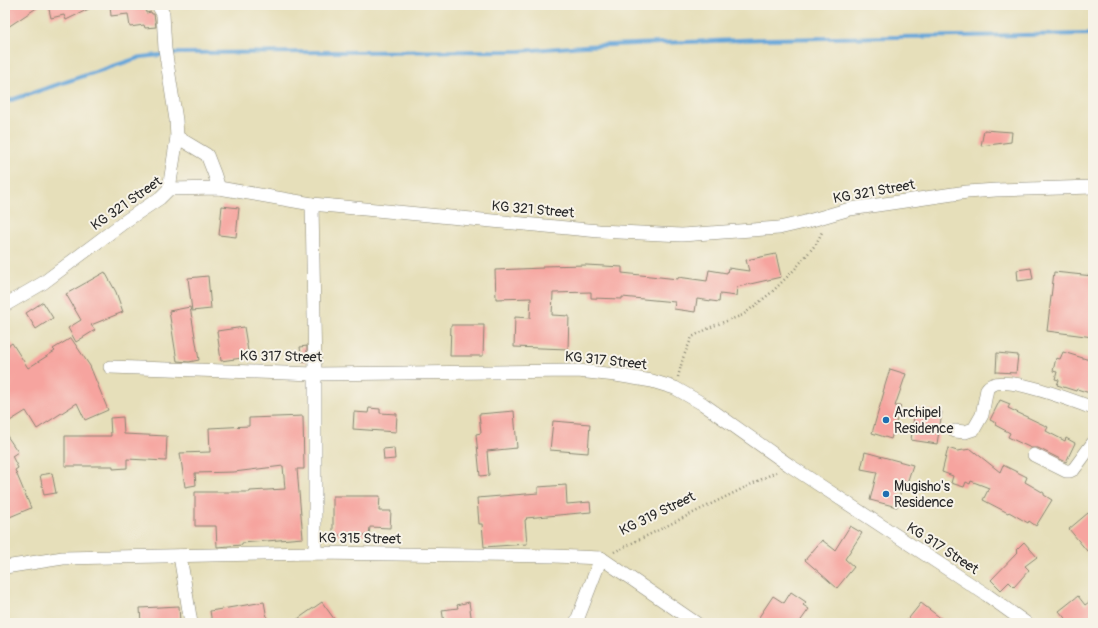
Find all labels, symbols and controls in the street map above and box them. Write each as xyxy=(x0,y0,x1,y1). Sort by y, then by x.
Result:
street label: KG 321 Street xyxy=(87,172,165,234)
street label: KG 321 Street xyxy=(832,176,917,207)
street label: KG 321 Street xyxy=(491,197,575,222)
street label: KG 317 Street xyxy=(240,347,323,366)
street label: KG 317 Street xyxy=(564,348,648,373)
place label: Archipel Residence xyxy=(894,404,953,437)
marker: Archipel Residence xyxy=(881,415,891,425)
place label: Mugisho's Residence xyxy=(894,478,953,511)
street label: KG 319 Street xyxy=(617,488,698,539)
marker: Mugisho's Residence xyxy=(881,489,891,499)
street label: KG 317 Street xyxy=(904,519,982,578)
street label: KG 315 Street xyxy=(319,529,402,548)

